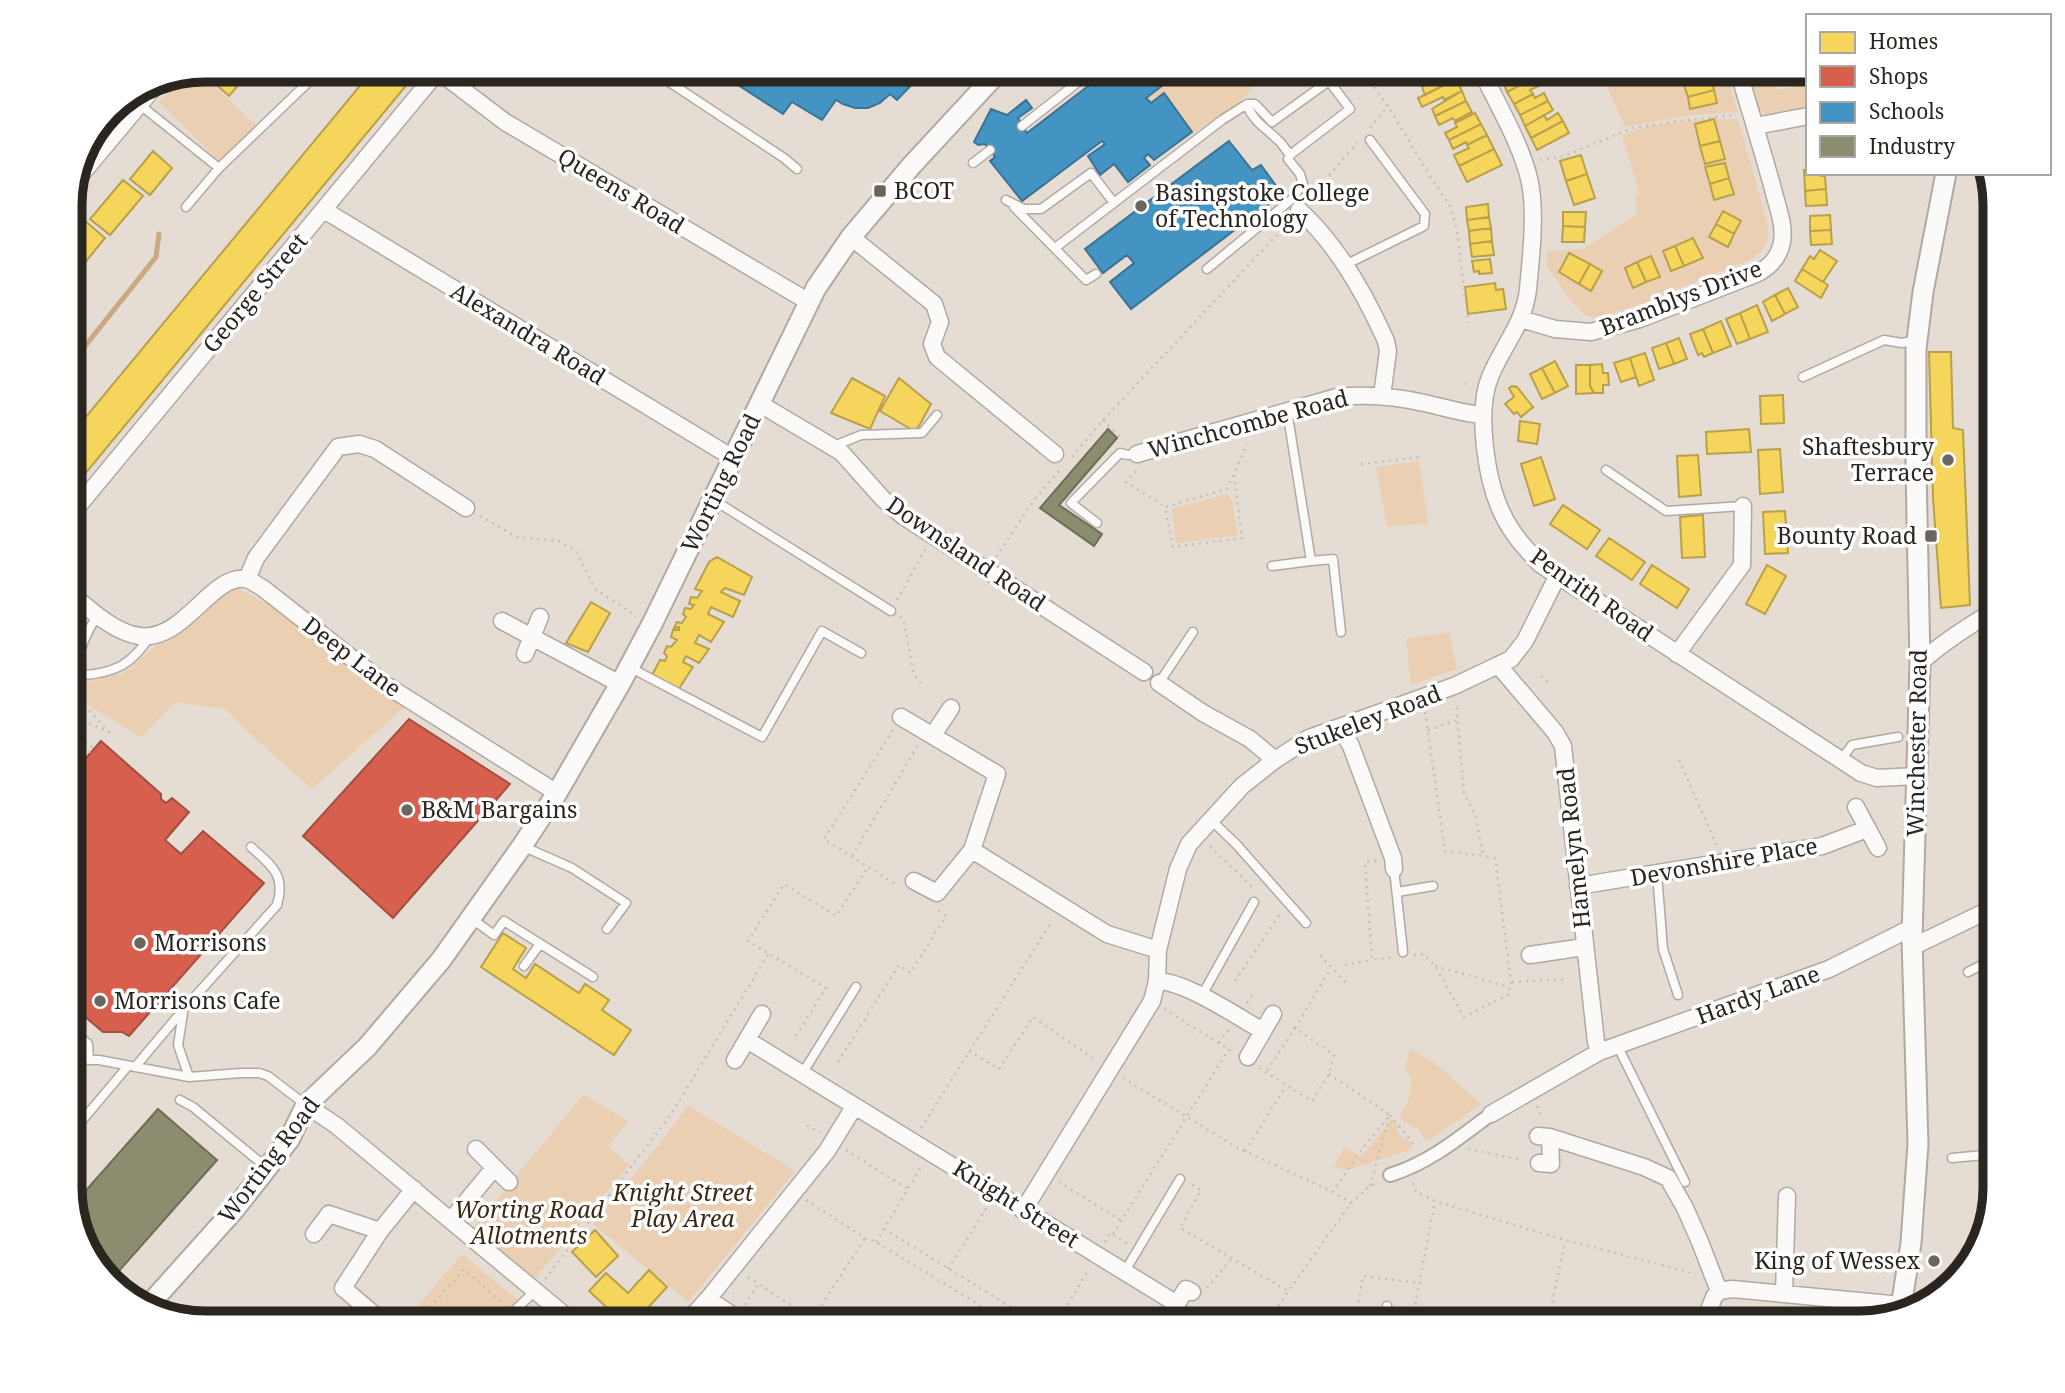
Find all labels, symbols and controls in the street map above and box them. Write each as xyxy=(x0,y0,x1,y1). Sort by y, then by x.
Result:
legend xyxy=(1806,14,2051,175)
text: Homes xyxy=(1869,27,1938,55)
text: Shops xyxy=(1869,62,1928,90)
text: Schools xyxy=(1869,97,1944,125)
text: Industry xyxy=(1869,132,1955,160)
street label: Queens Road xyxy=(552,140,691,241)
place label: BCOT xyxy=(894,174,954,206)
place label: Basingstoke College of Technology xyxy=(1155,176,1370,234)
marker: BCOT xyxy=(872,183,888,199)
marker: Basingstoke College of Technology xyxy=(1133,198,1149,214)
street label: George Street xyxy=(195,226,314,359)
street label: Bramblys Drive xyxy=(1595,251,1766,343)
street label: Alexandra Road xyxy=(445,274,612,392)
street label: Winchcombe Road xyxy=(1144,381,1352,465)
street label: Worting Road xyxy=(673,408,768,557)
place label: Shaftesbury Terrace xyxy=(1802,430,1934,488)
marker: Shaftesbury Terrace xyxy=(1940,452,1956,468)
street label: Downsland Road xyxy=(881,488,1052,618)
place label: Bounty Road xyxy=(1777,519,1917,551)
marker: Bounty Road xyxy=(1923,528,1939,544)
street label: Penrith Road xyxy=(1525,540,1660,648)
street label: Deep Lane xyxy=(297,609,408,704)
street label: Winchester Road xyxy=(1898,649,1934,837)
street label: Stukeley Road xyxy=(1290,676,1445,762)
street label: Hamelyn Road xyxy=(1549,766,1597,930)
place label: B&M Bargains xyxy=(421,793,577,825)
marker: B&M Bargains xyxy=(399,802,415,818)
street label: Devonshire Place xyxy=(1628,829,1820,893)
place label: Morrisons xyxy=(154,926,267,958)
marker: Morrisons xyxy=(132,935,148,951)
street label: Hardy Lane xyxy=(1691,957,1824,1031)
place label: Morrisons Cafe xyxy=(114,984,281,1016)
marker: Morrisons Cafe xyxy=(92,993,108,1009)
street label: Worting Road xyxy=(210,1090,326,1229)
street label: Knight Street xyxy=(947,1152,1086,1255)
park label: Knight Street Play Area xyxy=(612,1176,754,1234)
park label: Worting Road Allotments xyxy=(454,1193,605,1251)
place label: King of Wessex xyxy=(1754,1244,1921,1276)
marker: King of Wessex xyxy=(1926,1253,1942,1269)

